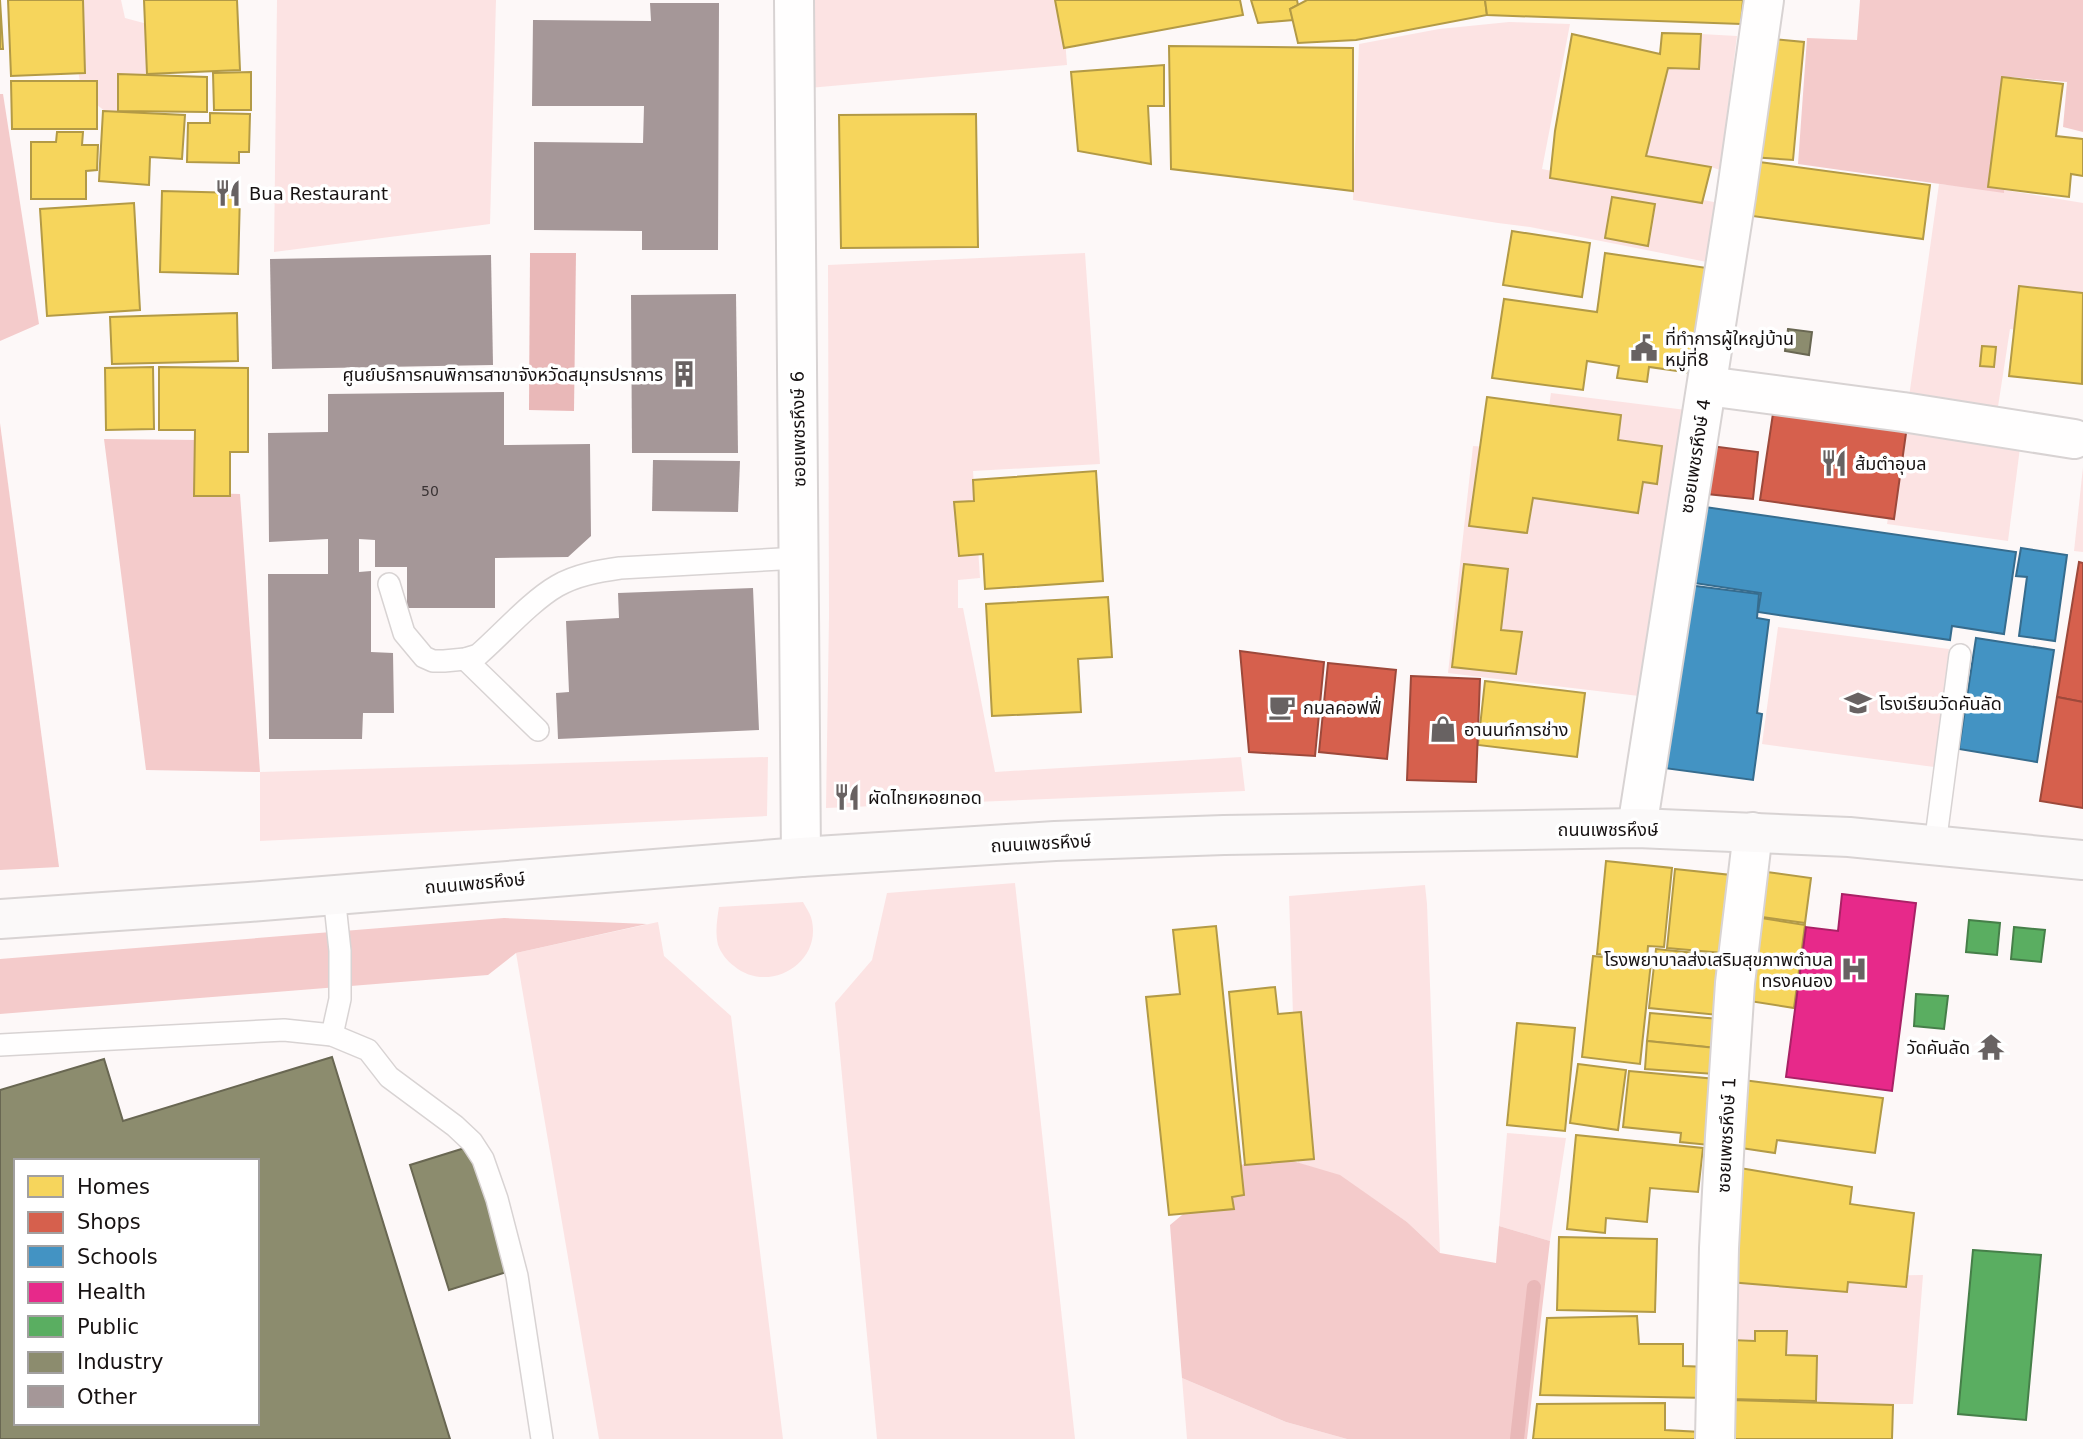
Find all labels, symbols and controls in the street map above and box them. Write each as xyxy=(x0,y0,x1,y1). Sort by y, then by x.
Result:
restaurant icon: Bua Restaurant xyxy=(213,178,243,208)
place label: Bua Restaurant xyxy=(249,183,388,204)
place label: ที่ทำการผู้ใหญ่บ้าน หมู่ที่8 xyxy=(1665,326,1794,372)
public building icon: ที่ทำการผู้ใหญ่บ้าน หมู่ที่8 xyxy=(1629,333,1659,363)
building icon: ศูนย์บริการคนพิการสาขาจังหวัดสมุทรปราการ xyxy=(669,359,699,389)
place label: ศูนย์บริการคนพิการสาขาจังหวัดสมุทรปราการ xyxy=(342,364,663,387)
street label: ซอยเพชรหึงษ์ 6 xyxy=(786,371,810,487)
street label: ซอยเพชรหึงษ์ 4 xyxy=(1676,397,1714,515)
restaurant icon: ส้มตำอุบล xyxy=(1819,448,1849,478)
place label: ส้มตำอุบล xyxy=(1855,453,1927,475)
house number: 50 xyxy=(421,483,439,499)
school or university icon: โรงเรียนวัดคันลัด xyxy=(1843,688,1873,718)
cafe icon: กมลคอฟฟี่ xyxy=(1267,692,1297,722)
place label: โรงเรียนวัดคันลัด xyxy=(1879,693,2002,714)
place label: กมลคอฟฟี่ xyxy=(1303,695,1381,718)
shop icon: อานนท์การช่าง xyxy=(1428,714,1458,744)
place label: อานนท์การช่าง xyxy=(1464,719,1568,740)
restaurant icon: ผัดไทยหอยทอด xyxy=(832,782,862,812)
place label: ผัดไทยหอยทอด xyxy=(868,787,982,808)
street label: ถนนเพชรหึงษ์ xyxy=(1558,819,1658,840)
street label: ถนนเพชรหึงษ์ xyxy=(990,830,1092,856)
street label: ถนนเพชรหึงษ์ xyxy=(424,868,526,898)
place label: โรงพยาบาลส่งเสริมสุขภาพตำบล ทรงคนอง xyxy=(1604,949,1833,991)
hospital icon: โรงพยาบาลส่งเสริมสุขภาพตำบล ทรงคนอง xyxy=(1839,954,1869,984)
temple icon: วัดคันลัด xyxy=(1976,1032,2006,1062)
place label: วัดคันลัด xyxy=(1907,1037,1970,1058)
street label: ซอยเพชรหึงษ์ 1 xyxy=(1712,1076,1740,1194)
legend xyxy=(14,1159,259,1425)
text: Homes xyxy=(77,1175,150,1199)
text: Shops xyxy=(77,1210,141,1234)
text: Schools xyxy=(77,1245,158,1269)
text: Health xyxy=(77,1280,146,1304)
text: Public xyxy=(77,1315,139,1339)
text: Industry xyxy=(77,1350,163,1374)
text: Other xyxy=(77,1385,137,1409)

